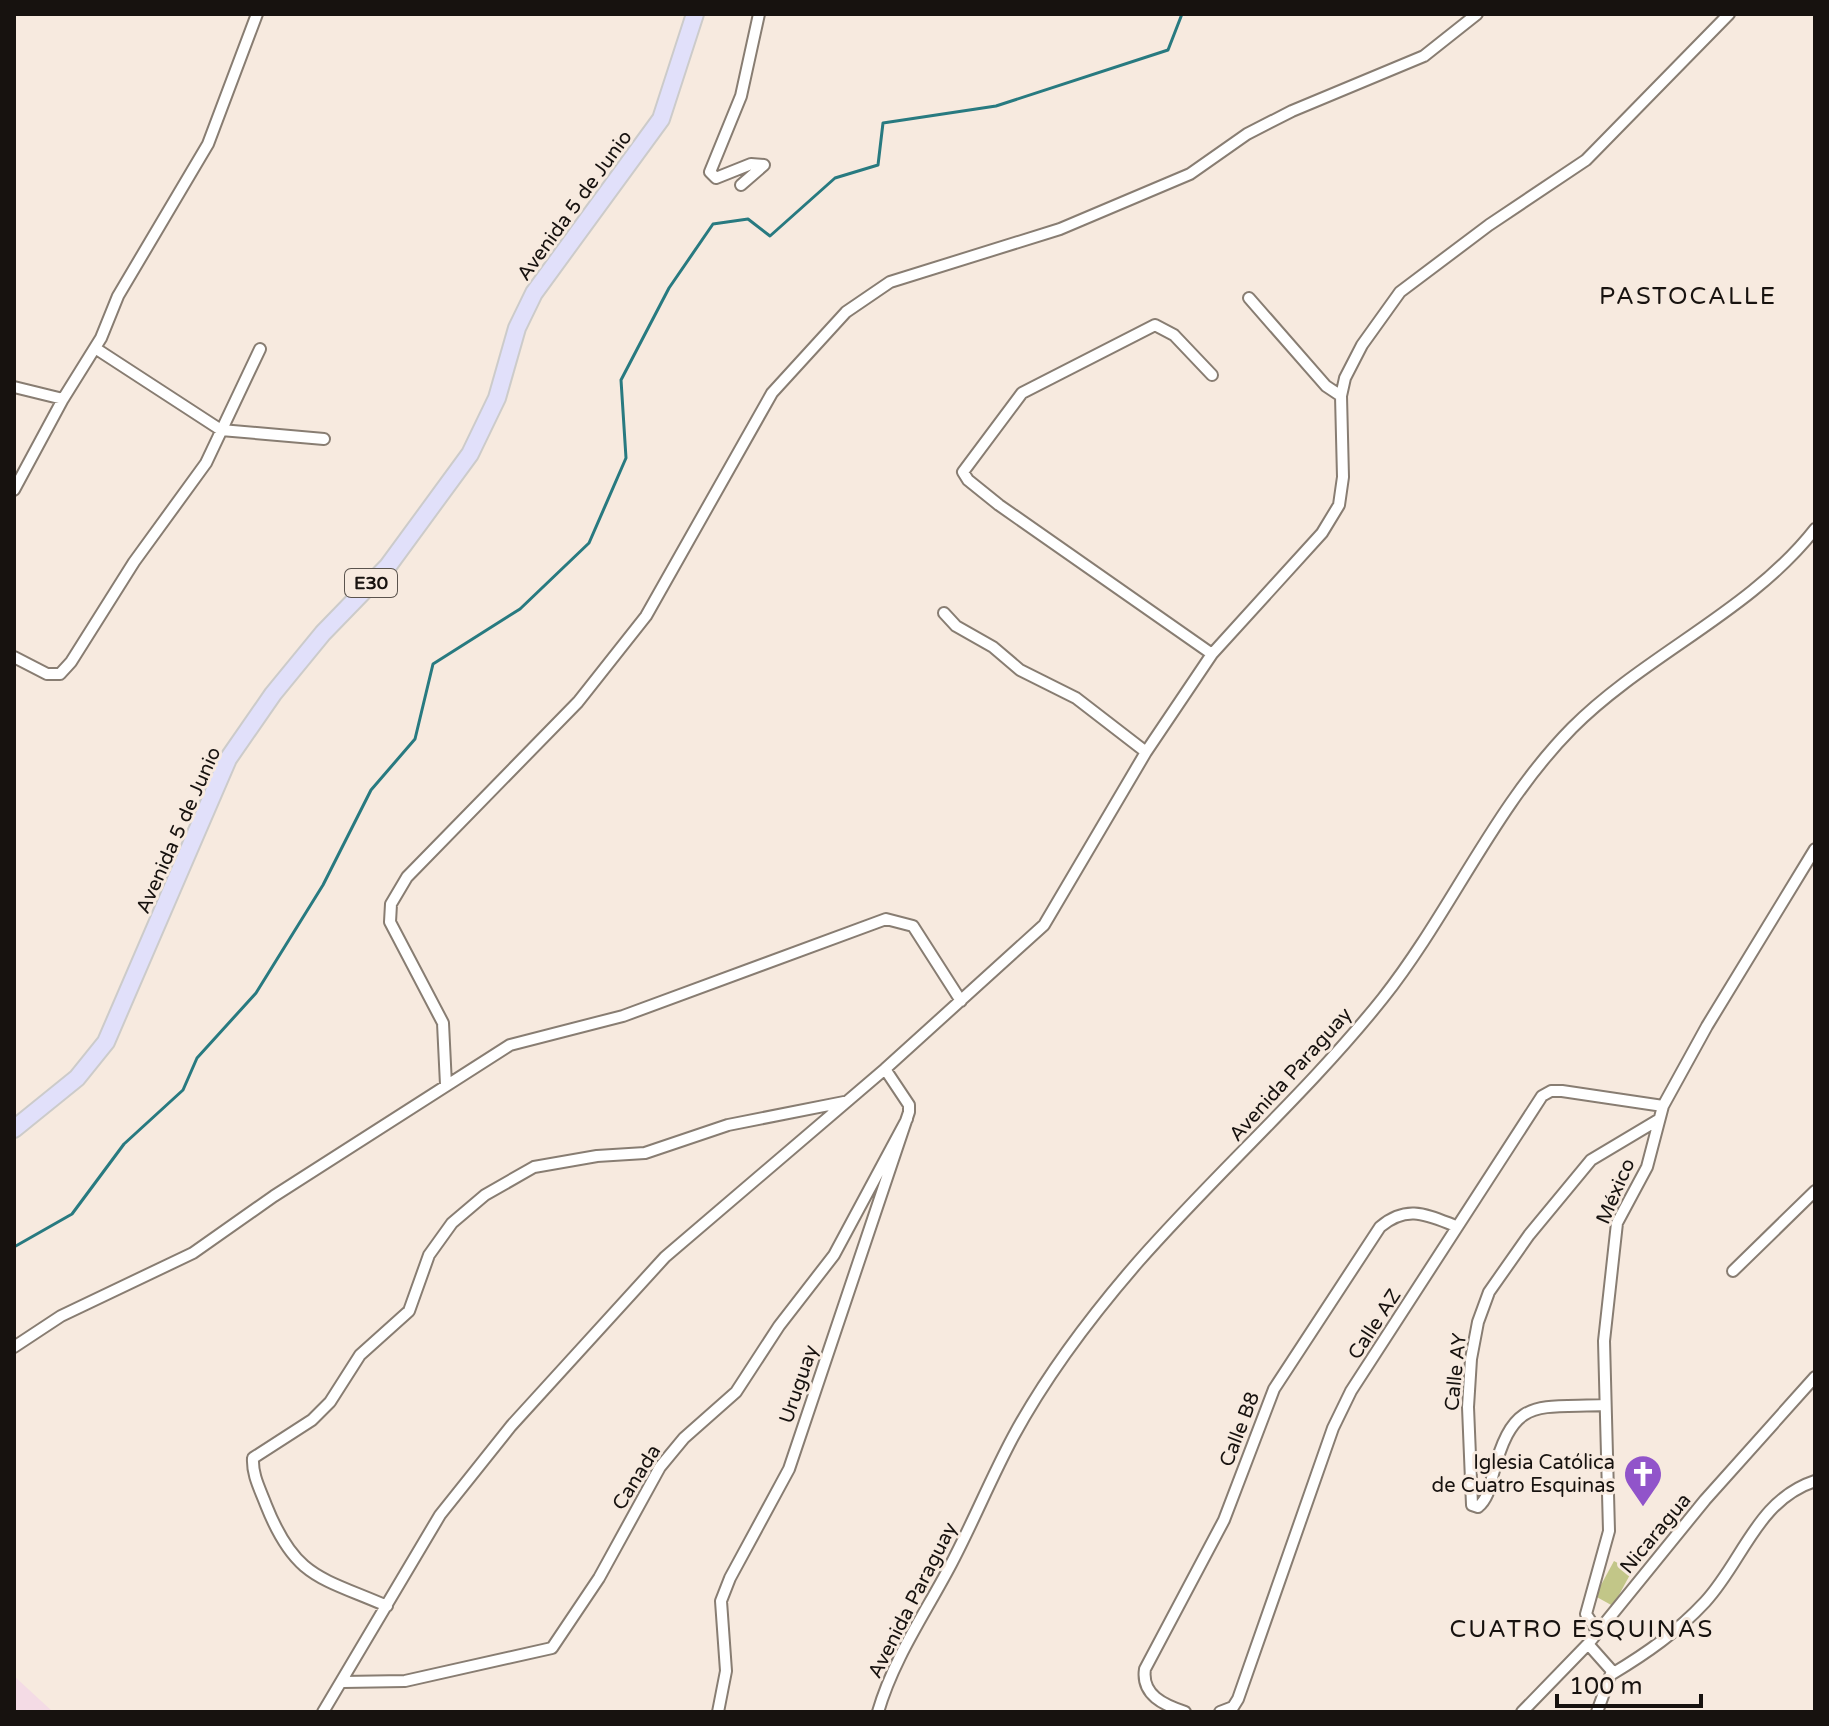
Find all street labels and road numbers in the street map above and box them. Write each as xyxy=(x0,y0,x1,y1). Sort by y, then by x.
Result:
street label: Avenida 5 de Junio xyxy=(512,126,637,285)
road number: E30 xyxy=(345,569,397,597)
street label: Avenida 5 de Junio xyxy=(131,743,226,917)
street label: Avenida Paraguay xyxy=(1224,1003,1357,1147)
street label: México xyxy=(1591,1155,1640,1228)
street label: Calle AZ xyxy=(1343,1285,1407,1364)
street label: Calle AY xyxy=(1440,1332,1472,1412)
street label: Uruguay xyxy=(774,1342,824,1427)
street label: Calle B8 xyxy=(1215,1389,1265,1470)
street label: Canada xyxy=(607,1440,666,1515)
street label: Nicaragua xyxy=(1615,1489,1696,1579)
street label: Avenida Paraguay xyxy=(863,1518,963,1682)

